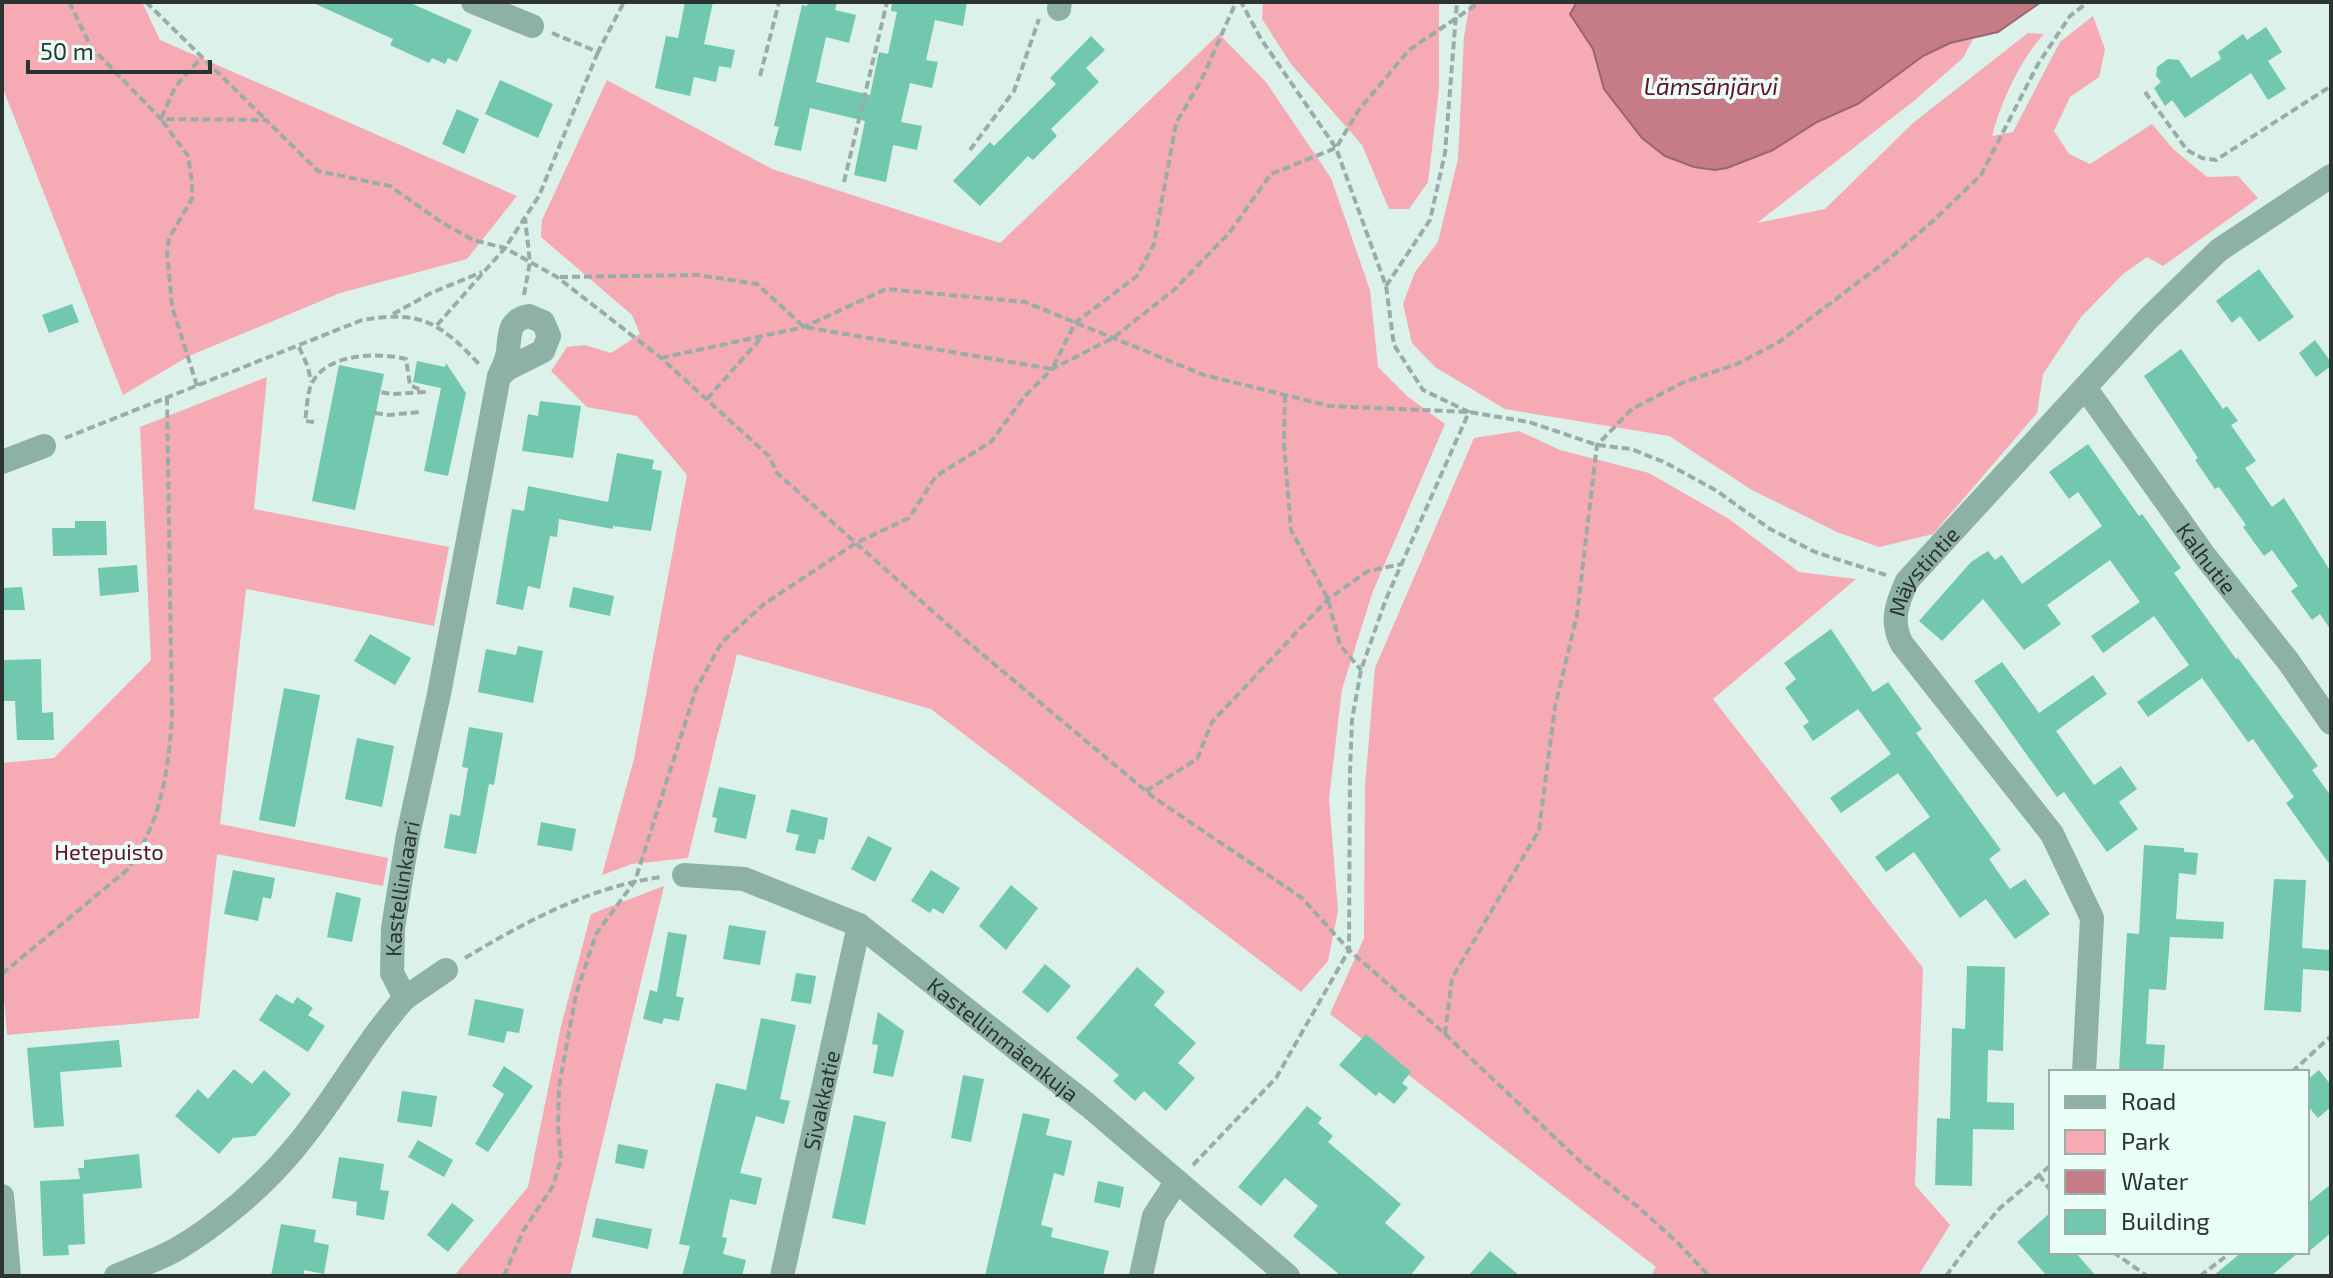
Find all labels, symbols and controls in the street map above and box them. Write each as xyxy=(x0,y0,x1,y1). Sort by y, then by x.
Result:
scale bar xyxy=(28,24,210,74)
text: 50 m xyxy=(40,36,94,65)
water label: Lämsänjärvi xyxy=(1644,71,1778,100)
street label: Kalhutie xyxy=(2172,517,2243,599)
street label: Mäystintie xyxy=(1883,521,1964,619)
street label: Kastellinkaari xyxy=(379,818,424,957)
park label: Hetepuisto xyxy=(54,838,164,864)
street label: Kastellinmäenkuja xyxy=(923,971,1084,1106)
street label: Sivakkatie xyxy=(797,1048,844,1153)
legend xyxy=(2049,1070,2309,1254)
text: Road xyxy=(2121,1086,2176,1115)
text: Park xyxy=(2121,1126,2170,1155)
text: Water xyxy=(2121,1166,2189,1195)
text: Building xyxy=(2121,1206,2210,1235)

